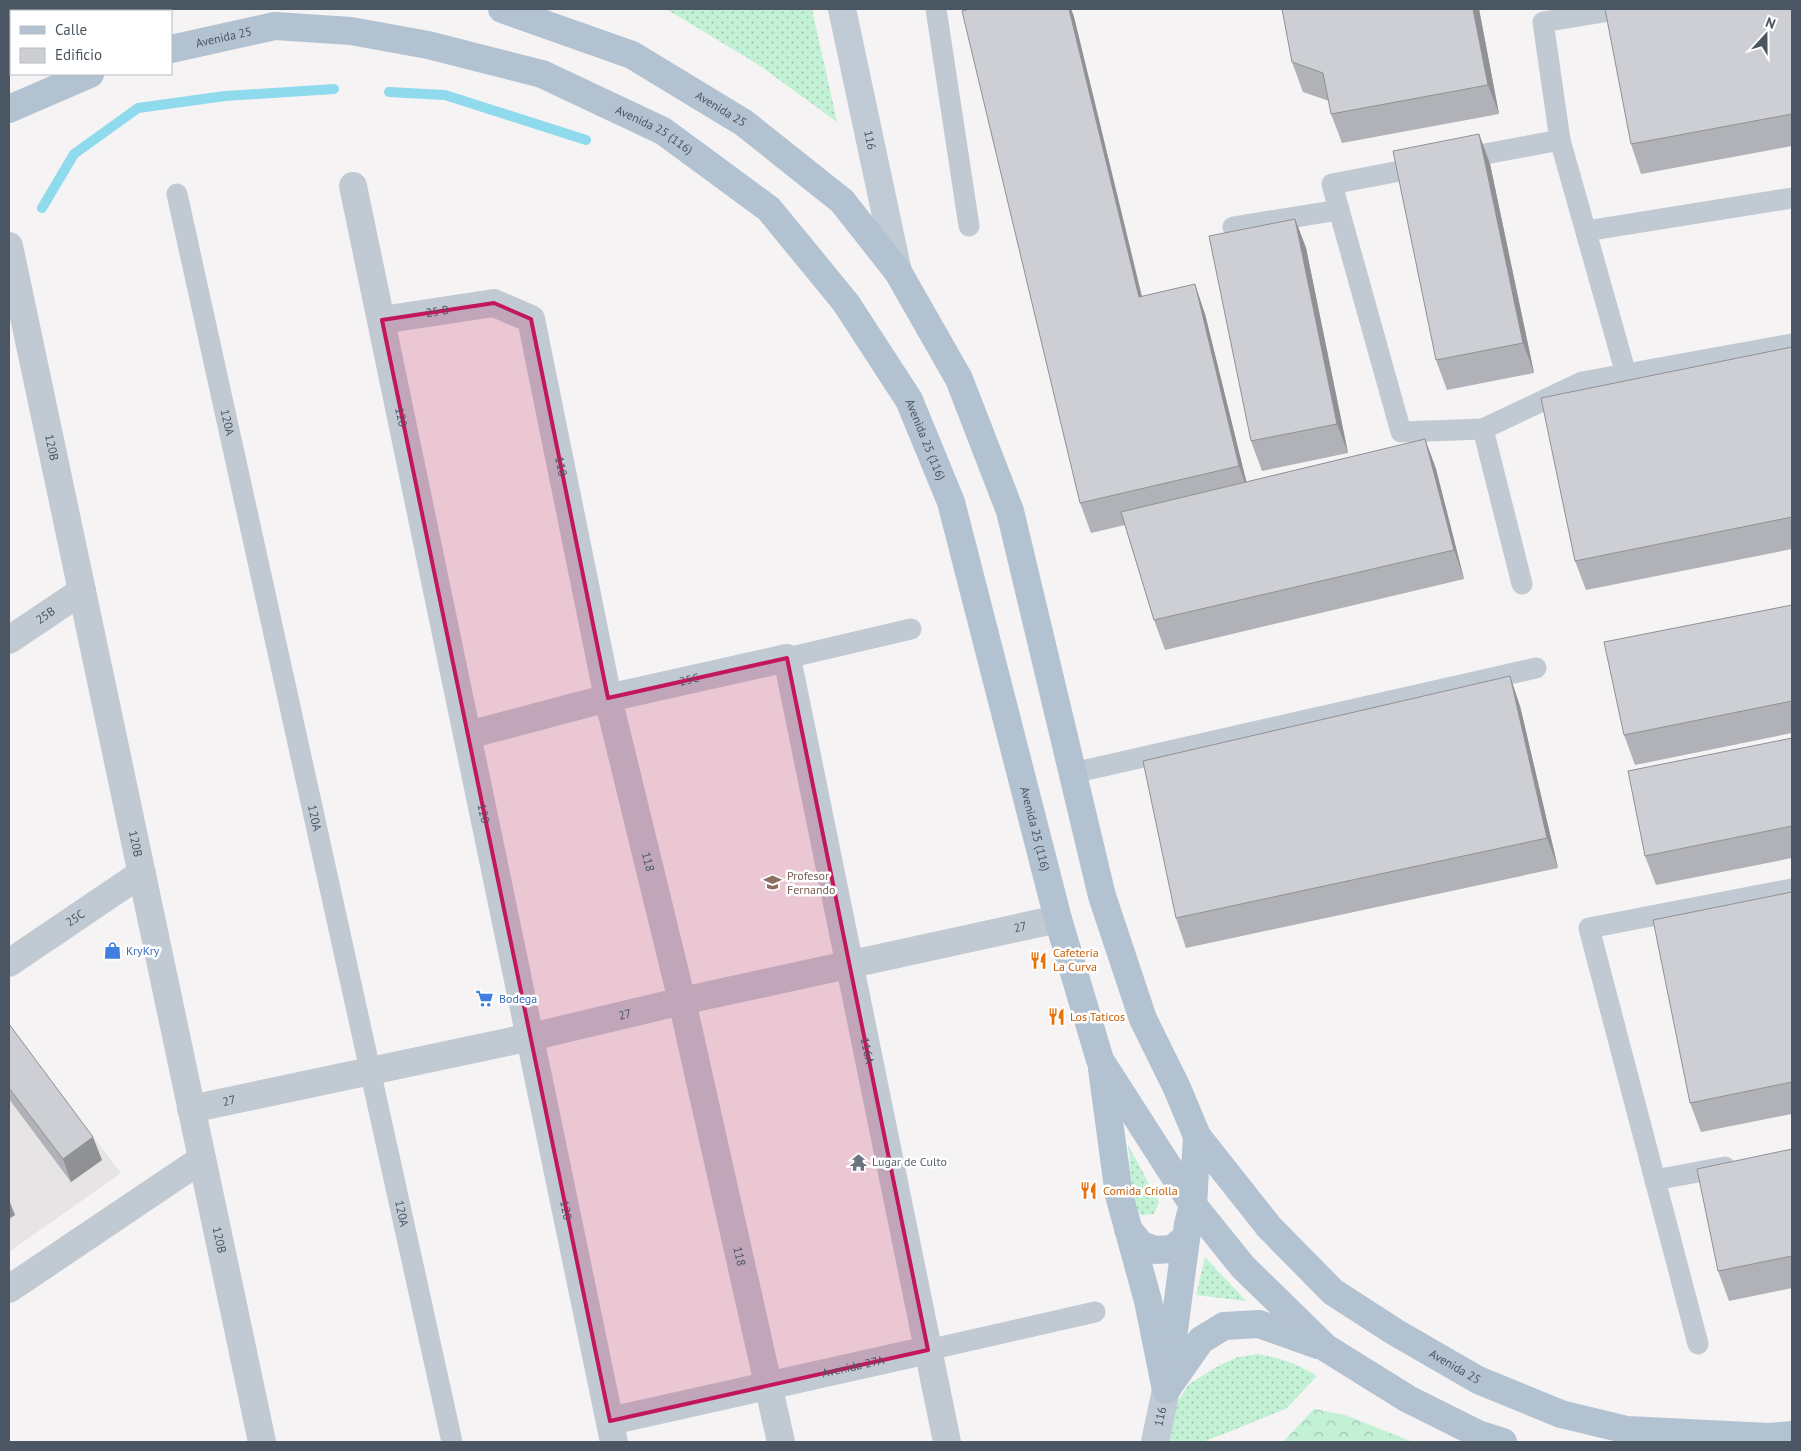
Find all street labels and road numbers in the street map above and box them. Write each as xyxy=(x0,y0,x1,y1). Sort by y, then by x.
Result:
street label: Avenida 25 xyxy=(194,23,253,50)
street label: Avenida 25 xyxy=(693,87,749,130)
street label: Avenida 25 (116) xyxy=(613,102,696,157)
street label: 116 xyxy=(861,129,880,151)
street label: 25 B xyxy=(425,302,450,320)
street label: Avenida 25 (116) xyxy=(902,397,949,482)
street label: 120 xyxy=(392,406,411,429)
street label: 120A xyxy=(218,408,238,437)
street label: 120B xyxy=(42,433,62,462)
street label: 118 xyxy=(552,455,571,477)
street label: 25B xyxy=(33,603,58,627)
street label: 25C xyxy=(678,670,701,689)
street label: Avenida 25 (116) xyxy=(1017,785,1053,873)
street label: 120 xyxy=(475,802,493,825)
street label: 120A xyxy=(305,803,325,833)
street label: 120B xyxy=(126,829,146,858)
street label: 118 xyxy=(639,850,658,873)
street label: 25C xyxy=(63,906,88,930)
street label: 27 xyxy=(1012,918,1028,935)
street label: 27 xyxy=(617,1005,633,1023)
street label: 116A xyxy=(858,1036,878,1065)
street label: 27 xyxy=(221,1092,237,1109)
street label: 120A xyxy=(392,1199,412,1228)
street label: 120 xyxy=(557,1199,576,1222)
street label: 120B xyxy=(210,1225,230,1254)
street label: 118 xyxy=(730,1245,749,1268)
street label: Avenida 25 xyxy=(1427,1346,1484,1387)
street label: Avenida 27A xyxy=(820,1352,885,1380)
street label: 116 xyxy=(1151,1405,1169,1428)

